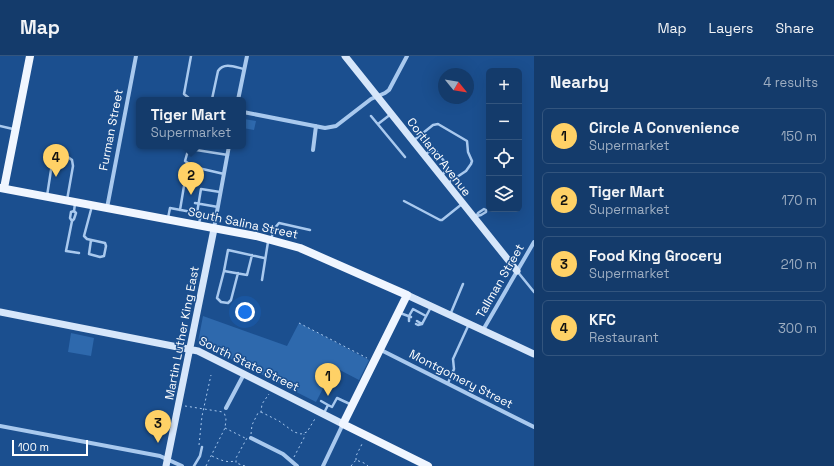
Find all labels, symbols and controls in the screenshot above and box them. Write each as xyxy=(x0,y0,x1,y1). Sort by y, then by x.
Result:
text: Map xyxy=(20,15,60,40)
text: Map xyxy=(657,19,687,37)
text: Layers xyxy=(709,19,753,37)
text: Share xyxy=(775,19,814,37)
north arrow xyxy=(438,68,474,104)
map controls xyxy=(486,68,522,212)
button: + xyxy=(486,68,522,104)
text: Nearby xyxy=(550,71,609,93)
text: 4 results xyxy=(763,74,818,91)
street label: Furman Street xyxy=(95,88,127,172)
popup xyxy=(136,97,246,149)
button: − xyxy=(486,104,522,140)
text: Tiger Mart xyxy=(151,105,226,124)
street label: Cortland Avenue xyxy=(403,114,475,200)
text: Circle A Convenience xyxy=(589,118,740,137)
text: Supermarket xyxy=(151,124,231,141)
text: 1 xyxy=(561,128,567,145)
text: 150 m xyxy=(781,128,817,145)
text: Supermarket xyxy=(589,137,670,154)
button: locate xyxy=(486,140,522,176)
pin: 4 xyxy=(43,144,69,177)
pin: 2 xyxy=(178,162,204,195)
button: layers xyxy=(486,176,522,212)
text: Tiger Mart xyxy=(589,182,664,201)
text: 2 xyxy=(560,192,568,209)
text: 170 m xyxy=(781,192,817,209)
text: Supermarket xyxy=(589,201,670,218)
street label: South Salina Street xyxy=(186,204,300,242)
street label: Tallman Street xyxy=(472,241,528,321)
text: Food King Grocery xyxy=(589,246,722,265)
text: 3 xyxy=(560,256,568,273)
text: 210 m xyxy=(781,256,817,273)
street label: Martin Luther King East xyxy=(161,265,203,401)
text: Supermarket xyxy=(589,265,670,282)
your location xyxy=(235,302,255,322)
text: KFC xyxy=(589,310,616,329)
text: 4 xyxy=(560,320,568,337)
text: 300 m xyxy=(778,320,817,337)
text: Restaurant xyxy=(589,329,659,346)
street label: South State Street xyxy=(196,333,302,395)
street label: Montgomery Street xyxy=(406,346,516,412)
pin: 1 xyxy=(315,363,341,396)
pin: 3 xyxy=(145,410,171,443)
scale bar xyxy=(12,438,88,457)
text: 100 m xyxy=(18,440,49,454)

